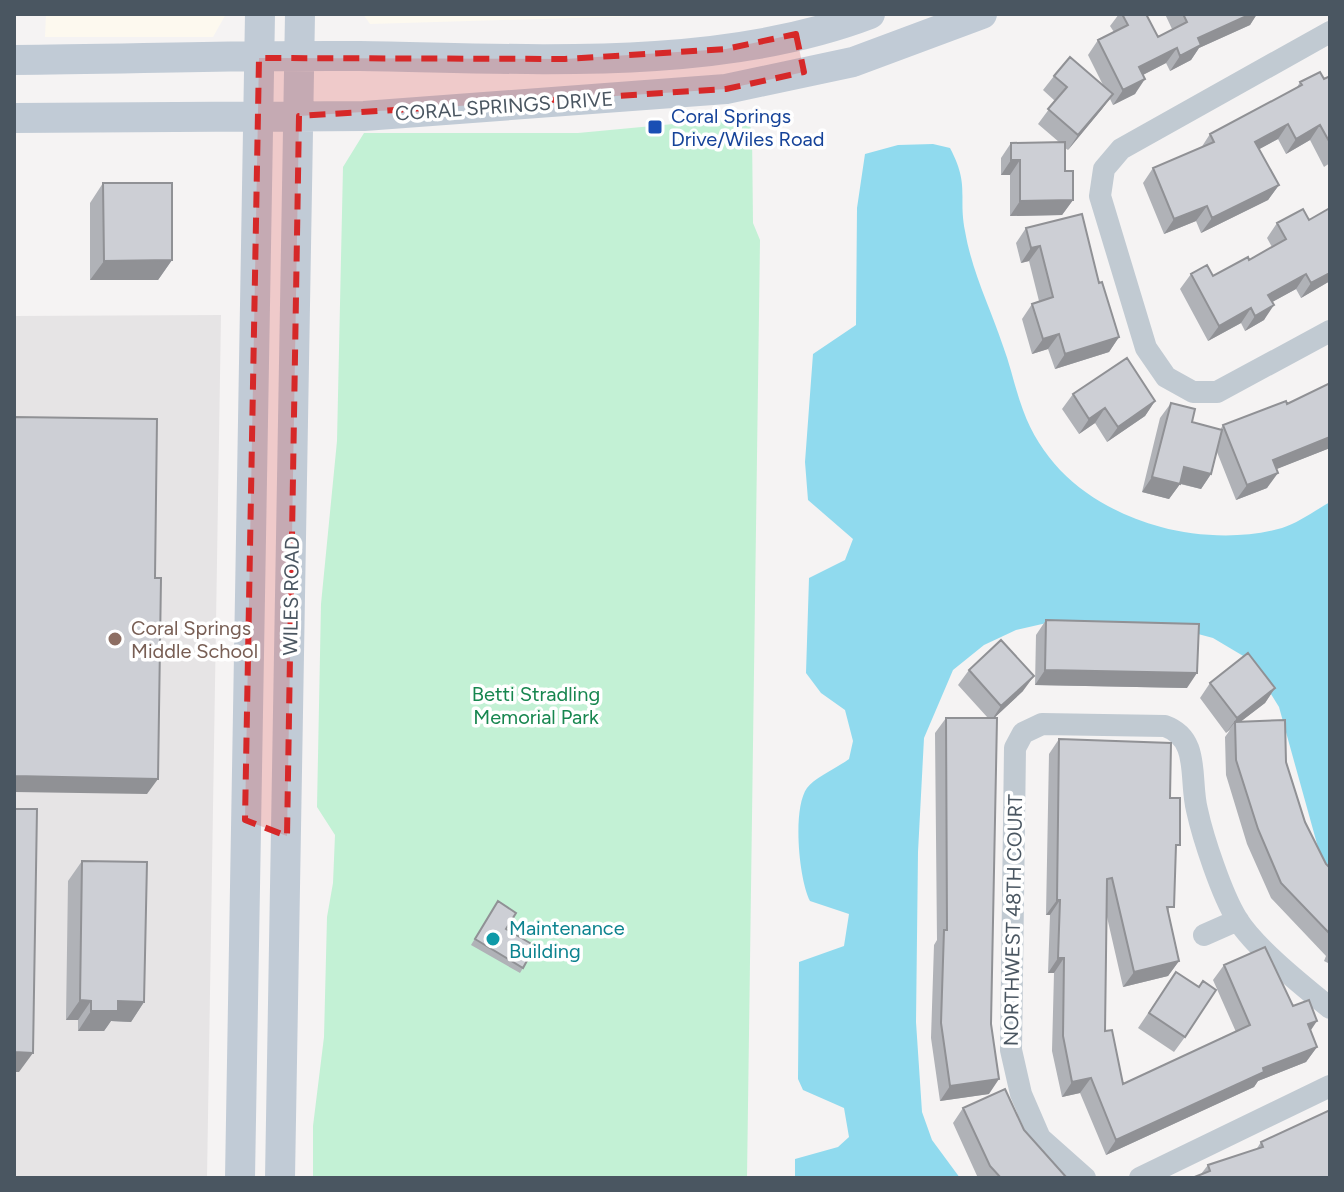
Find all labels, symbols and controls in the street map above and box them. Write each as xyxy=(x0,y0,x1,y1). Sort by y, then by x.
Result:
street label: CORAL SPRINGS DRIVE xyxy=(394,86,614,126)
place label: Coral Springs Drive/Wiles Road xyxy=(671,104,825,151)
marker: Coral Springs Drive/Wiles Road xyxy=(646,118,664,136)
street label: WILES ROAD xyxy=(278,536,304,656)
place label: Coral Springs Middle School xyxy=(131,616,258,663)
marker: Coral Springs Middle School xyxy=(106,630,124,648)
park label: Betti Stradling Memorial Park xyxy=(472,682,600,729)
street label: NORTHWEST 48TH COURT xyxy=(999,794,1027,1046)
place label: Maintenance Building xyxy=(509,916,625,963)
marker: Maintenance Building xyxy=(484,930,502,948)

